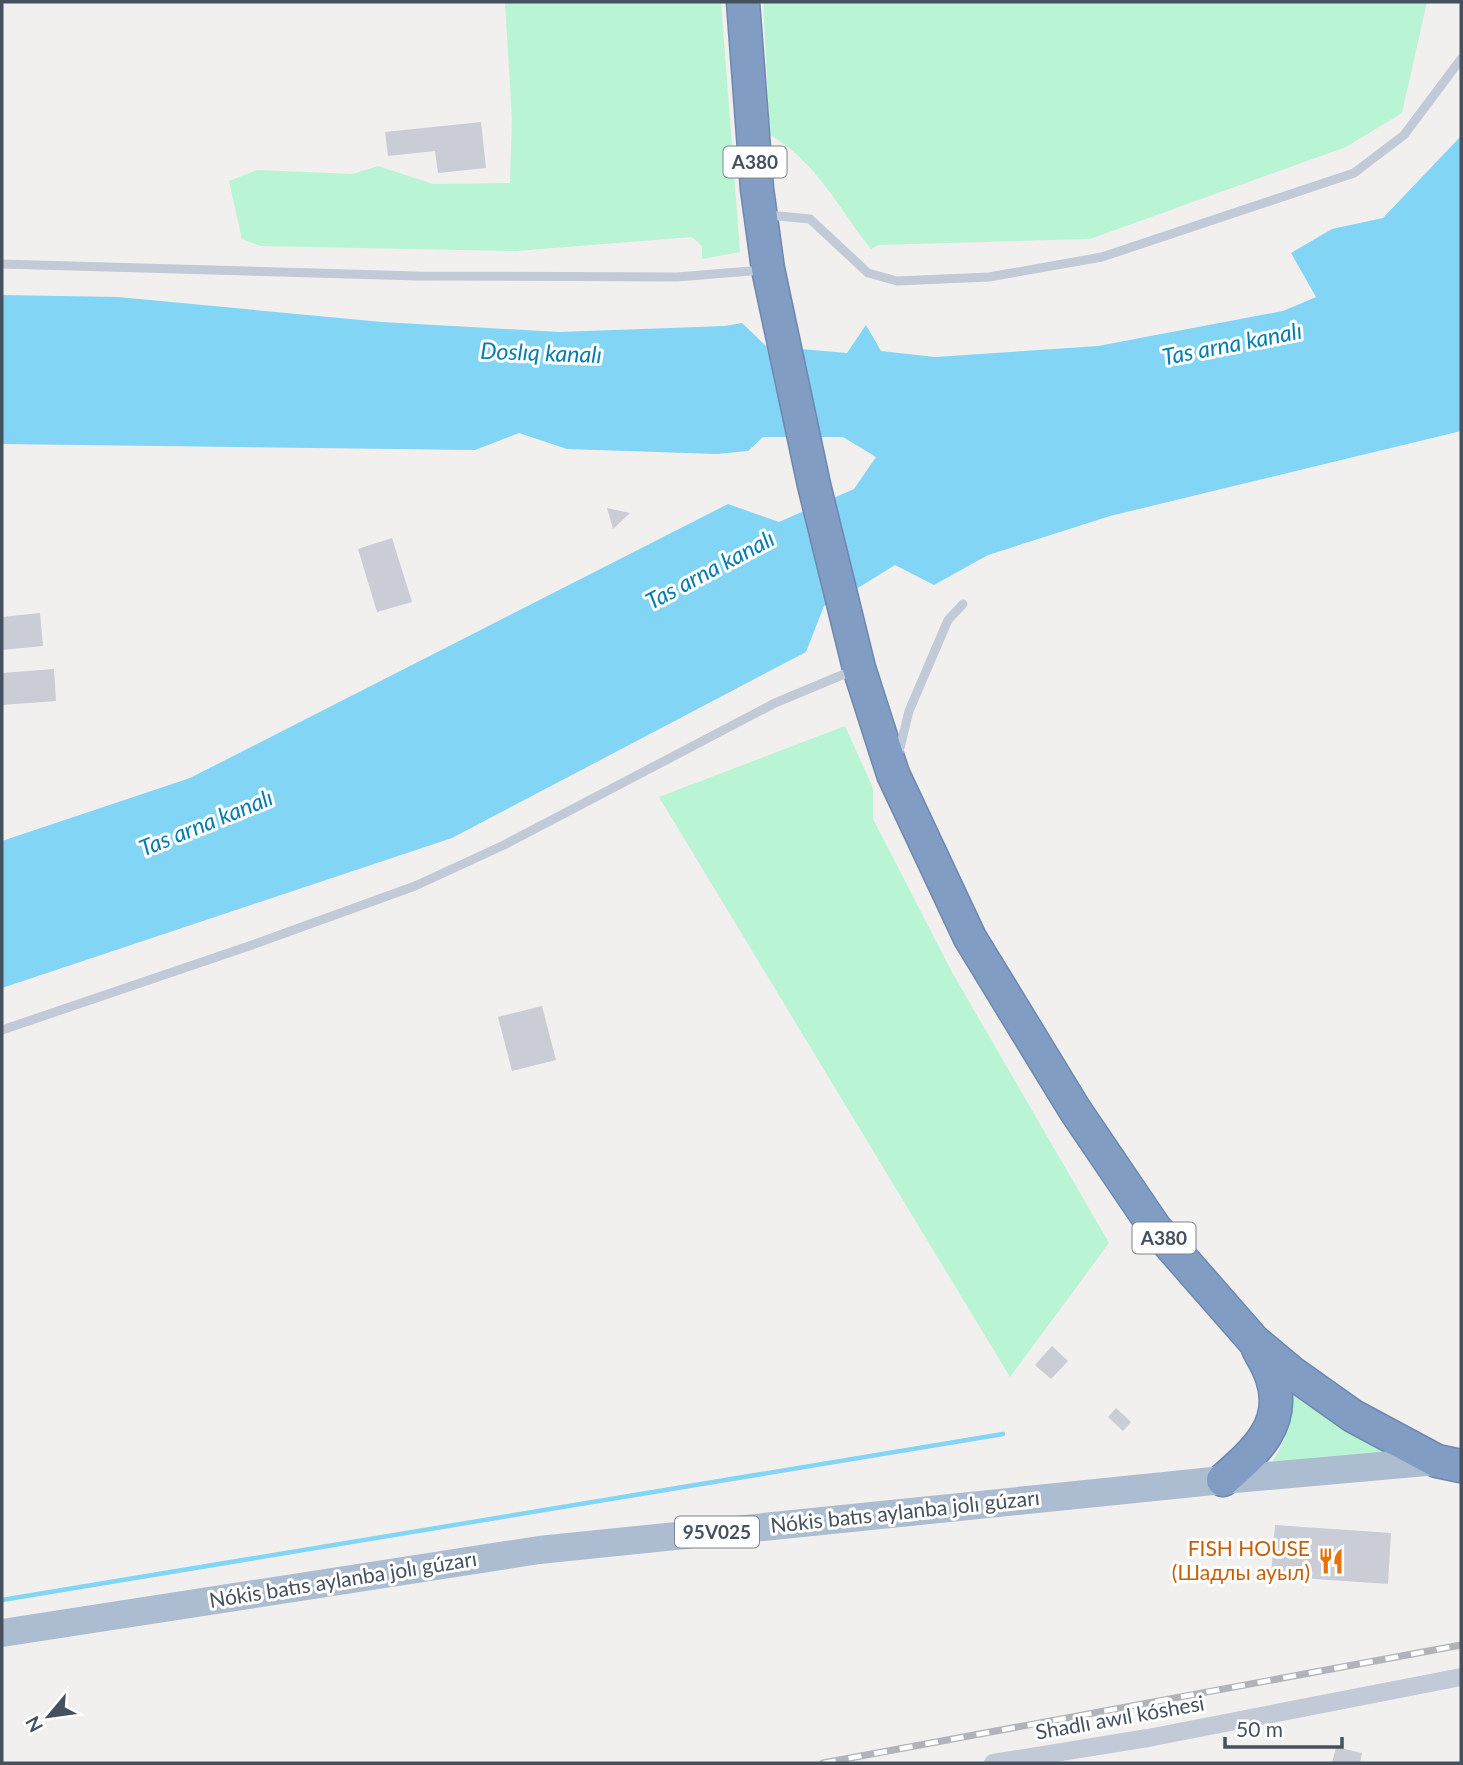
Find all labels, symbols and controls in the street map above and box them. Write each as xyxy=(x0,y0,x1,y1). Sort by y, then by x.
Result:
road number: A380 xyxy=(724,146,786,178)
water label: Tas arna kanalı xyxy=(1160,316,1304,370)
water label: Doslıq kanalı xyxy=(480,336,602,368)
water label: Tas arna kanalı xyxy=(640,523,779,615)
water label: Tas arna kanalı xyxy=(135,783,277,862)
road number: A380 xyxy=(1132,1222,1196,1254)
street label: Nókis batıs aylanba jolı gúzarı xyxy=(769,1484,1041,1537)
road number: 95V025 xyxy=(675,1516,759,1548)
place label: FISH HOUSE (Шадлы ауыл) xyxy=(1172,1535,1310,1584)
street label: Nókis batıs aylanba jolı gúzarı xyxy=(207,1545,478,1612)
restaurant icon: FISH HOUSE (Шадлы ауыл) xyxy=(1316,1546,1346,1576)
north arrow xyxy=(14,1681,84,1751)
street label: Shadlı awıl kóshesi xyxy=(1033,1689,1206,1744)
scale bar xyxy=(1225,1706,1342,1750)
text: N xyxy=(20,1713,47,1736)
text: 50 m xyxy=(1236,1716,1283,1741)

